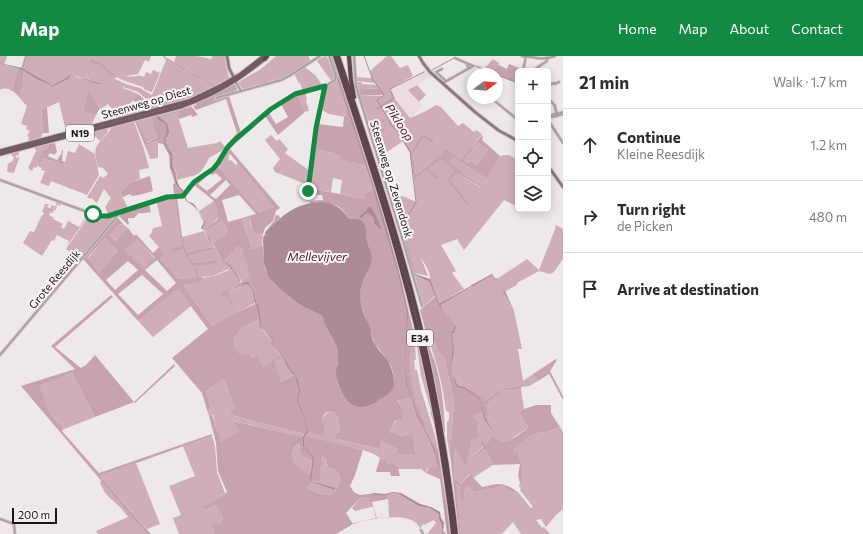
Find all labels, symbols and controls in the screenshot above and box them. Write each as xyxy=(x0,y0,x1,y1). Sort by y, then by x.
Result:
text: Map xyxy=(20,17,59,40)
text: Home xyxy=(618,20,657,37)
text: Map xyxy=(679,20,707,37)
text: About xyxy=(729,20,769,37)
text: Contact xyxy=(791,20,843,37)
north arrow xyxy=(467,68,503,104)
map controls xyxy=(515,68,551,212)
button: + xyxy=(515,68,551,104)
text: 21 min xyxy=(579,72,629,93)
text: Walk · 1.7 km xyxy=(773,74,847,90)
street label: Steenweg op Diest xyxy=(100,83,193,121)
water label: Pikloop xyxy=(383,101,417,143)
button: − xyxy=(515,104,551,140)
street label: Steenweg op Zevendonk xyxy=(368,119,416,239)
road number: N19 xyxy=(66,125,94,141)
text: Continue xyxy=(617,128,681,146)
icon: ahead xyxy=(579,134,601,156)
text: 1.2 km xyxy=(810,137,847,153)
button: locate xyxy=(515,140,551,176)
text: Kleine Reesdijk xyxy=(617,146,705,162)
button: layers xyxy=(515,176,551,212)
route end xyxy=(299,182,317,200)
text: Turn right xyxy=(617,200,686,218)
route start xyxy=(84,205,102,223)
icon: right xyxy=(579,206,601,228)
text: 480 m xyxy=(809,209,847,225)
text: de Picken xyxy=(617,218,673,234)
street label: Grote Reesdijk xyxy=(26,247,82,311)
water label: Mellevijver xyxy=(287,249,348,263)
icon: arrive xyxy=(579,278,601,300)
text: Arrive at destination xyxy=(617,280,759,298)
road number: E34 xyxy=(407,330,433,346)
scale bar xyxy=(12,506,57,525)
text: 200 m xyxy=(18,508,50,521)

